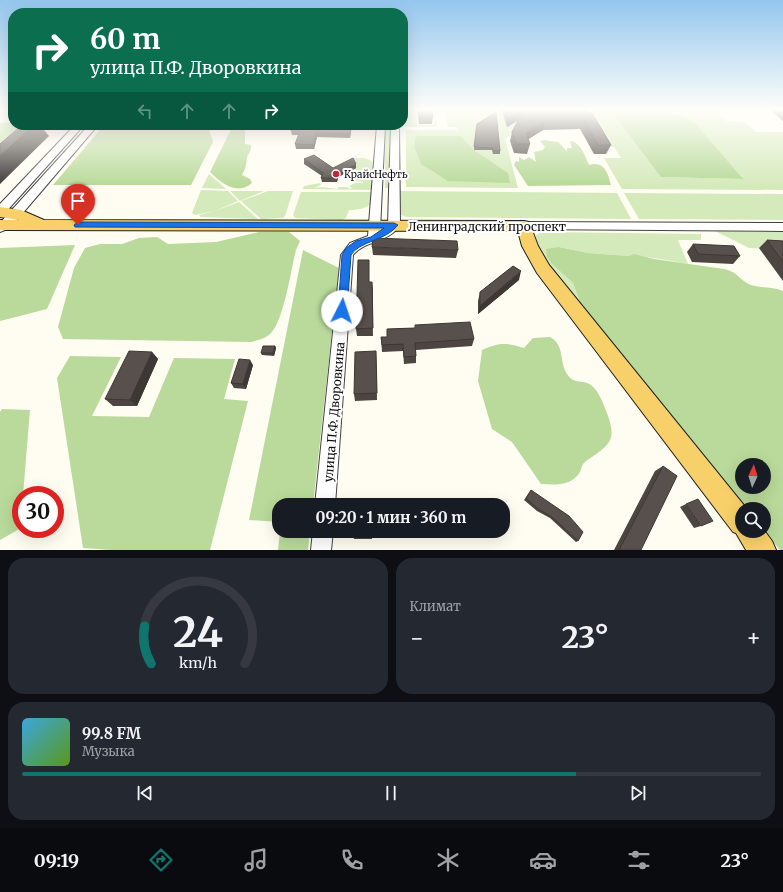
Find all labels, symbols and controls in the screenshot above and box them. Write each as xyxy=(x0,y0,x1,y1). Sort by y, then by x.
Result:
text: 60 m xyxy=(90,21,160,57)
icon: right xyxy=(24,24,76,76)
text: улица П.Ф. Дворовкина xyxy=(90,56,301,79)
icon: left xyxy=(134,100,156,122)
icon: ahead xyxy=(176,100,198,122)
icon: ahead xyxy=(218,100,240,122)
icon: right xyxy=(260,100,282,122)
place label: КрайсНефть xyxy=(344,168,408,181)
marker: КрайсНефть xyxy=(331,169,341,179)
pin xyxy=(61,184,95,225)
icon: arrive xyxy=(67,190,89,212)
street label: Ленинградский проспект xyxy=(408,219,566,234)
position arrow xyxy=(321,290,363,332)
street label: улица П.Ф. Дворовкина xyxy=(320,341,348,483)
north arrow xyxy=(735,458,771,494)
map controls xyxy=(735,458,771,538)
speed limit sign: 30 xyxy=(12,486,64,538)
button: search xyxy=(735,502,771,538)
text: 09:20 · 1 мин · 360 m xyxy=(316,508,466,527)
text: Климат xyxy=(410,598,461,615)
text: 24 xyxy=(173,606,223,658)
text: 23° xyxy=(561,618,609,656)
text: − xyxy=(410,624,424,652)
text: + xyxy=(746,624,761,652)
text: km/h xyxy=(179,654,217,672)
text: 99.8 FM xyxy=(82,724,141,743)
text: Музыка xyxy=(82,743,135,760)
icon: previous xyxy=(134,782,156,804)
icon: pause xyxy=(380,782,402,804)
icon: next xyxy=(627,782,649,804)
icon: directions xyxy=(147,846,175,874)
icon: music xyxy=(242,846,270,874)
icon: phone xyxy=(338,846,366,874)
icon: climate xyxy=(434,846,462,874)
icon: car xyxy=(529,846,557,874)
icon: filters xyxy=(625,846,653,874)
text: 09:19 xyxy=(34,849,79,872)
text: 23° xyxy=(721,849,749,872)

